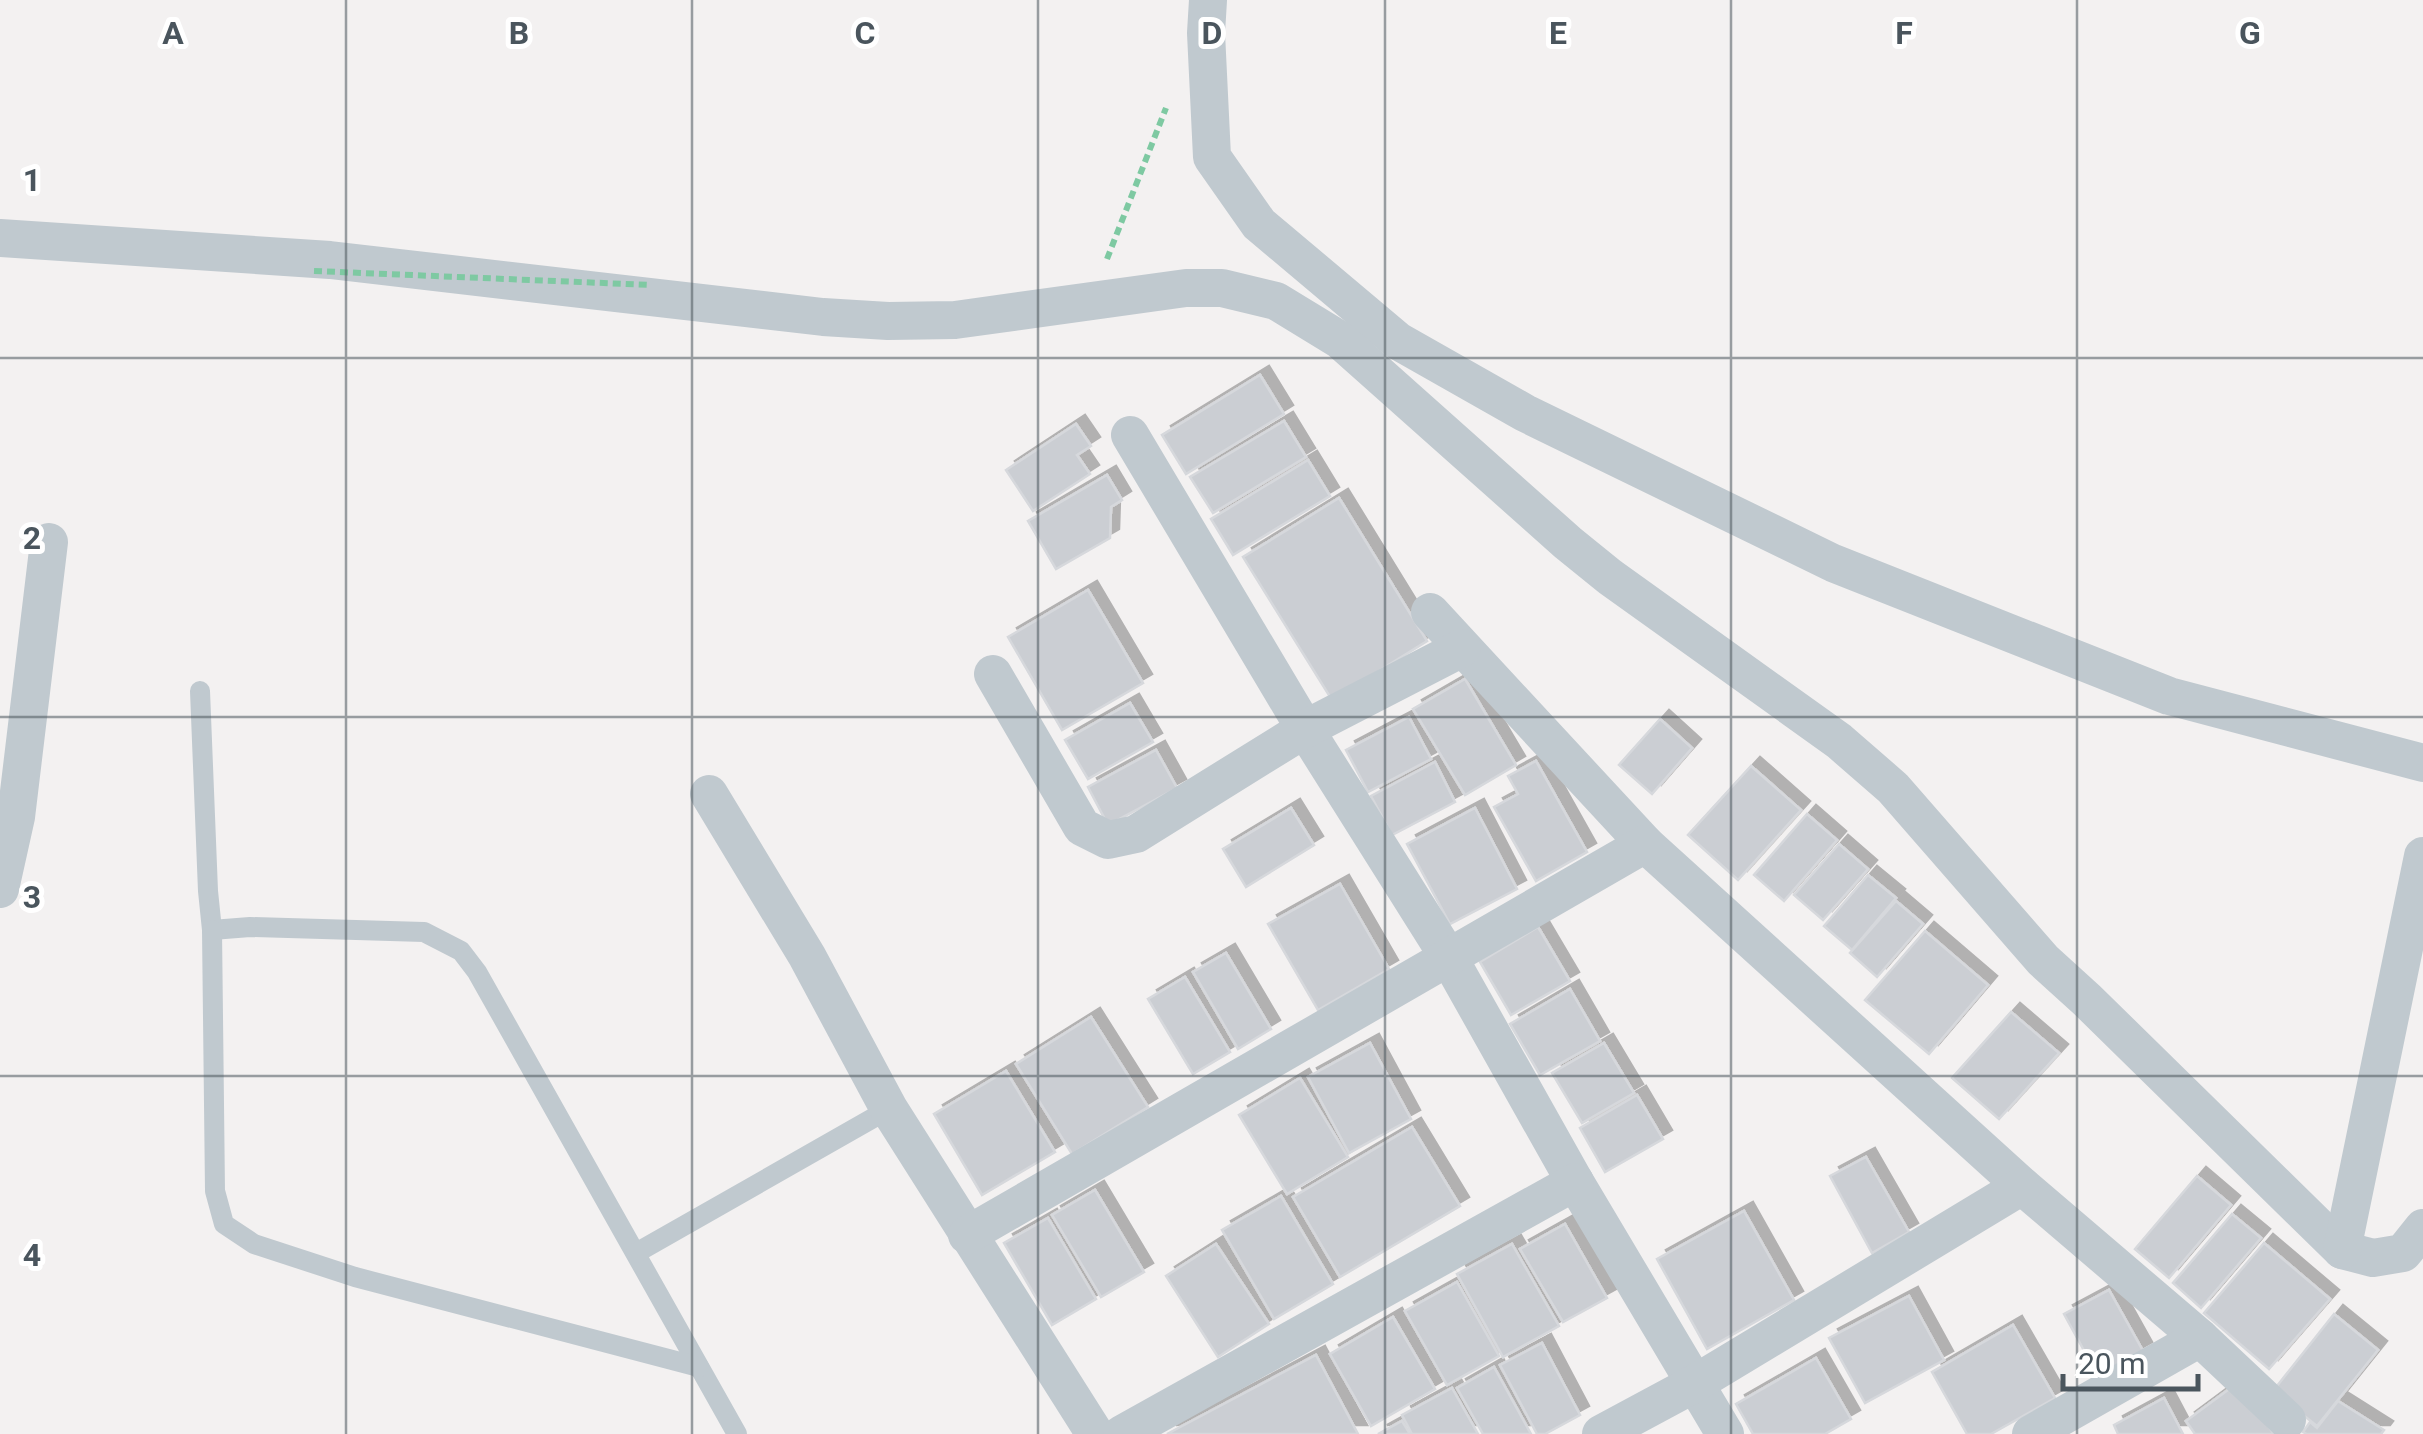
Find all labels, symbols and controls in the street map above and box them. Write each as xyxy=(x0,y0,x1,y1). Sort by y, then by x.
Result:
text: A xyxy=(162,14,184,52)
text: B xyxy=(509,14,529,52)
text: C xyxy=(855,14,875,52)
text: D xyxy=(1202,14,1222,52)
text: E xyxy=(1549,14,1567,52)
text: F xyxy=(1895,14,1913,52)
text: G xyxy=(2239,14,2261,52)
text: 1 xyxy=(23,161,41,199)
text: 2 xyxy=(23,519,41,557)
text: 3 xyxy=(23,878,41,916)
text: 4 xyxy=(23,1236,41,1274)
scale bar xyxy=(2063,1329,2198,1391)
text: 20 m xyxy=(2078,1346,2145,1381)

